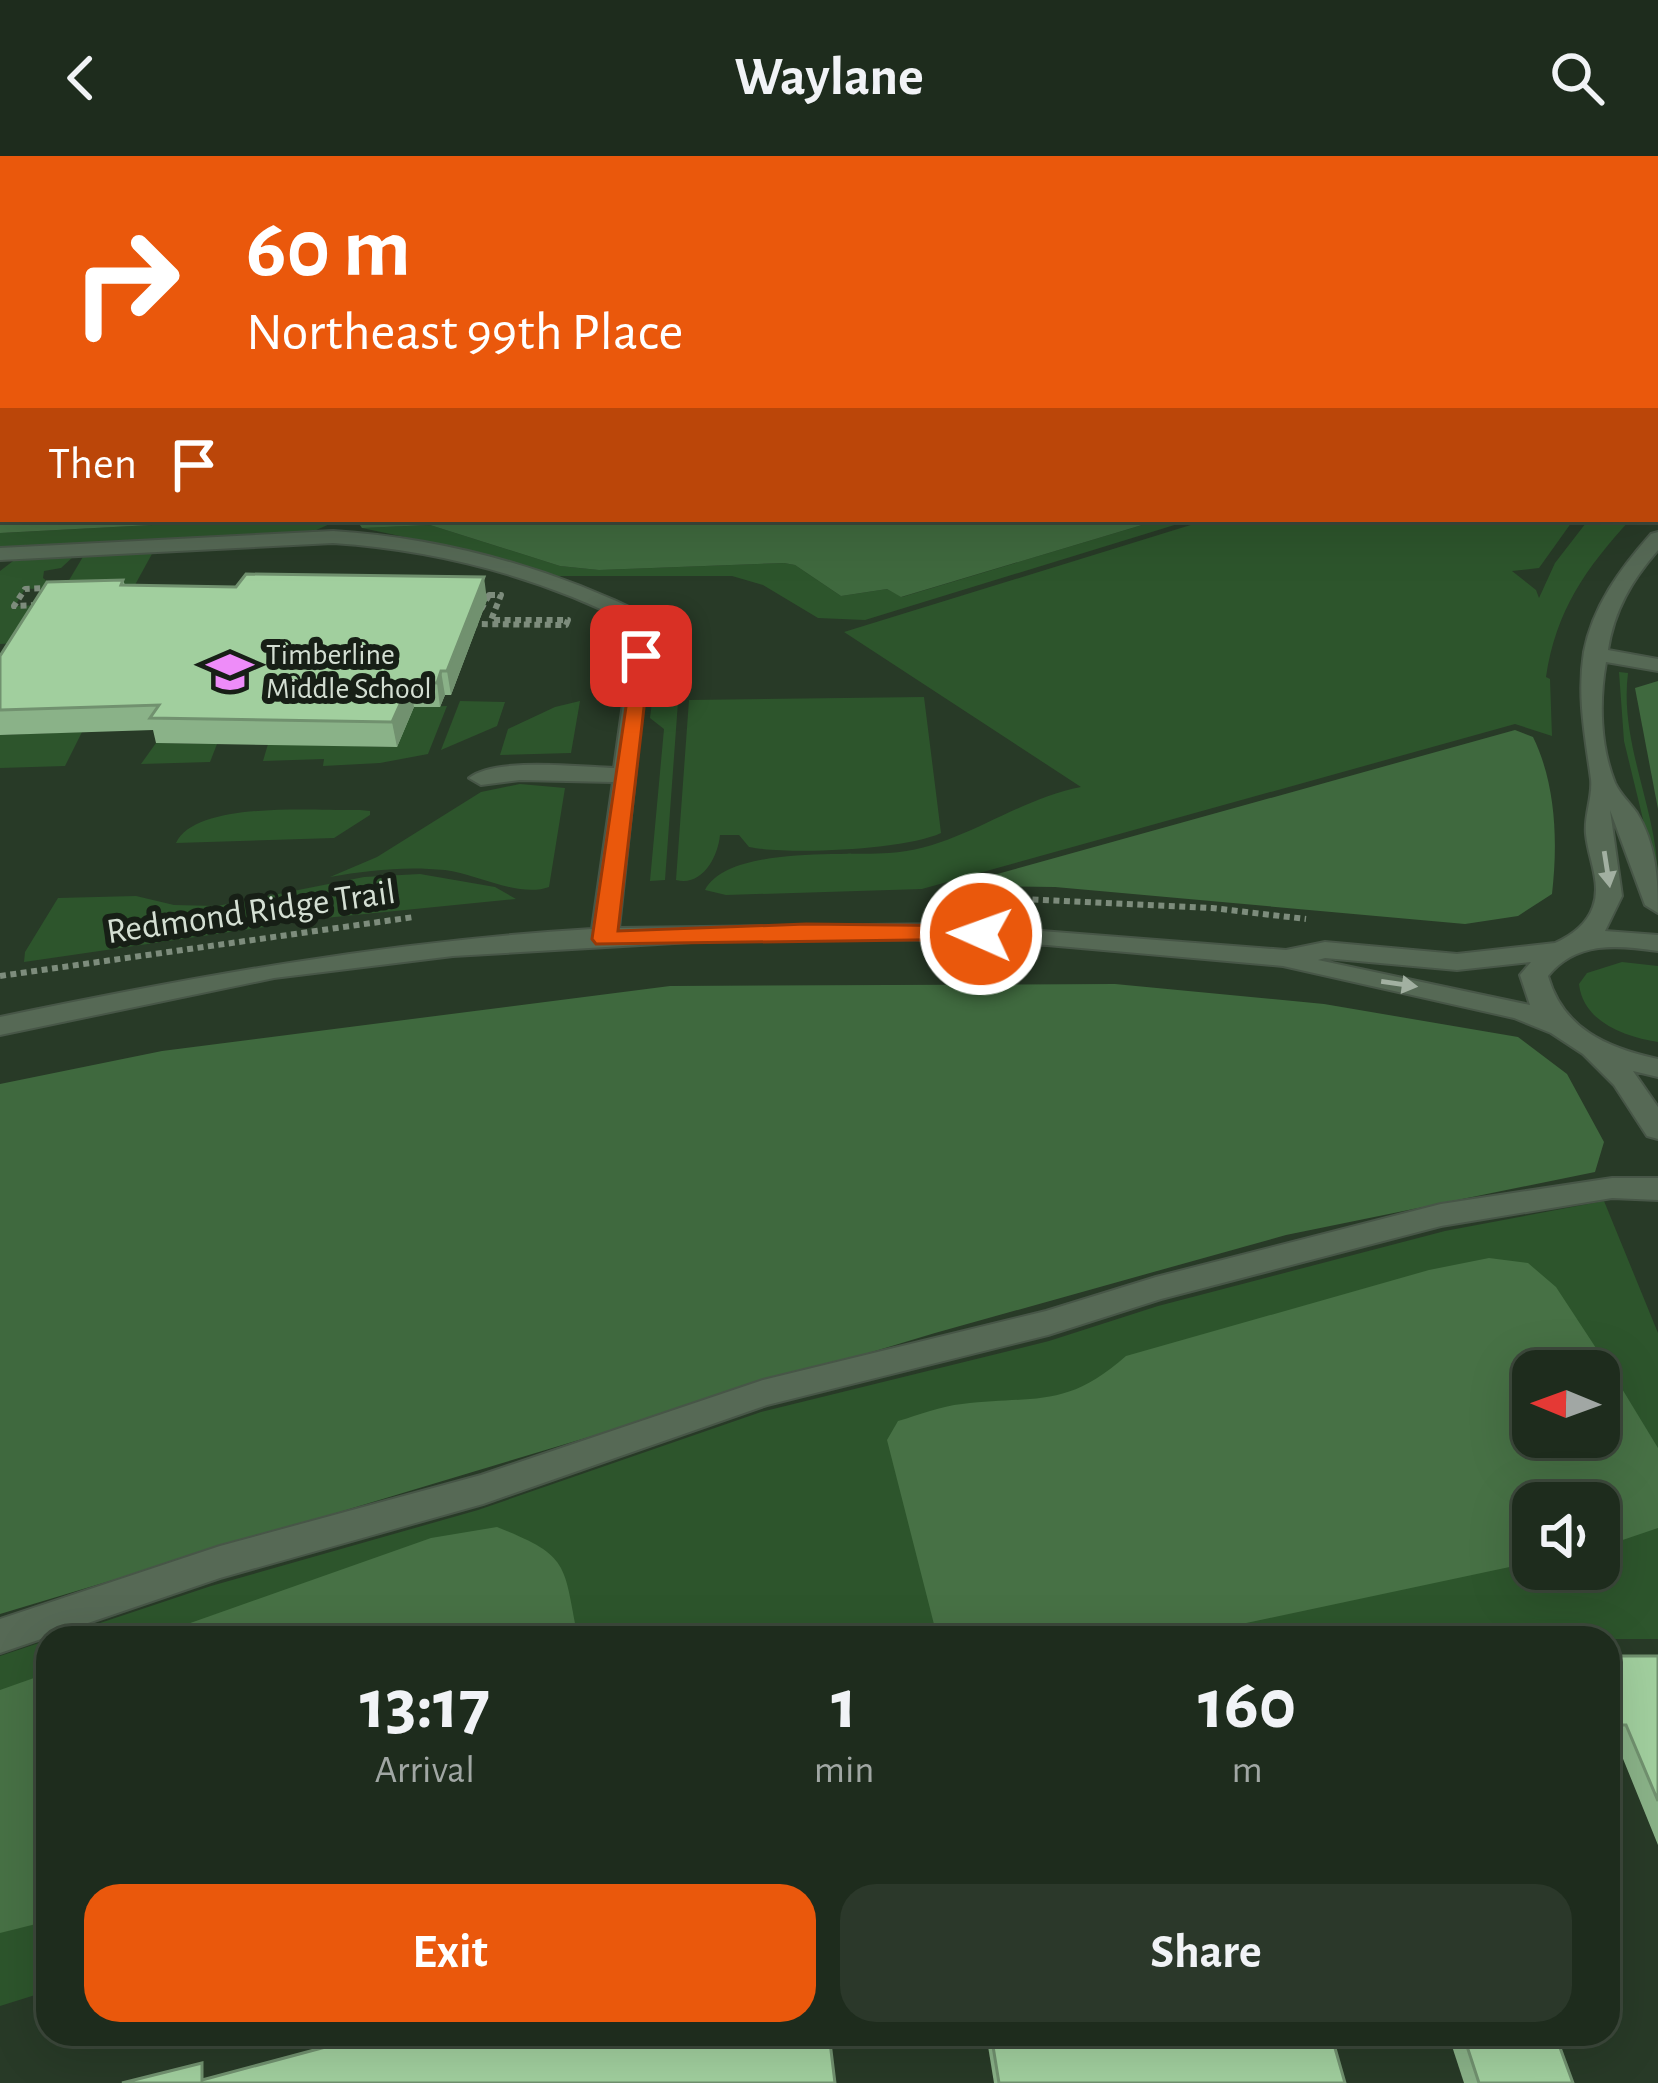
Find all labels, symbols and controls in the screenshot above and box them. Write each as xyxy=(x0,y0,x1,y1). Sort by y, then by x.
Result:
icon: back xyxy=(48,45,114,111)
icon: search xyxy=(1544,45,1610,111)
text: Waylane xyxy=(734,51,924,105)
icon: right xyxy=(48,204,204,360)
text: 60 m xyxy=(246,208,411,292)
text: Northeast 99th Place xyxy=(246,306,683,360)
icon: arrive xyxy=(161,432,227,498)
text: Then xyxy=(48,442,137,487)
pin xyxy=(590,605,692,707)
icon: arrive xyxy=(608,623,674,689)
place label: Timberline Middle School xyxy=(266,640,432,704)
school or university icon: Timberline Middle School xyxy=(205,647,255,697)
one-way arrow xyxy=(1597,851,1616,888)
position arrow xyxy=(918,871,1044,997)
street label: Redmond Ridge Trail xyxy=(104,874,398,950)
one-way arrow xyxy=(1381,975,1418,994)
north arrow xyxy=(1512,1350,1620,1458)
map controls xyxy=(1512,1350,1620,1590)
button: sound xyxy=(1512,1482,1620,1590)
text: 13:17 xyxy=(360,1669,490,1741)
text: 1 xyxy=(831,1669,857,1741)
text: 160 xyxy=(1198,1669,1296,1741)
text: Arrival xyxy=(375,1751,475,1790)
text: min xyxy=(814,1751,874,1790)
text: m xyxy=(1232,1751,1263,1790)
button: Exit xyxy=(84,1884,816,2022)
button: Share xyxy=(840,1884,1572,2022)

